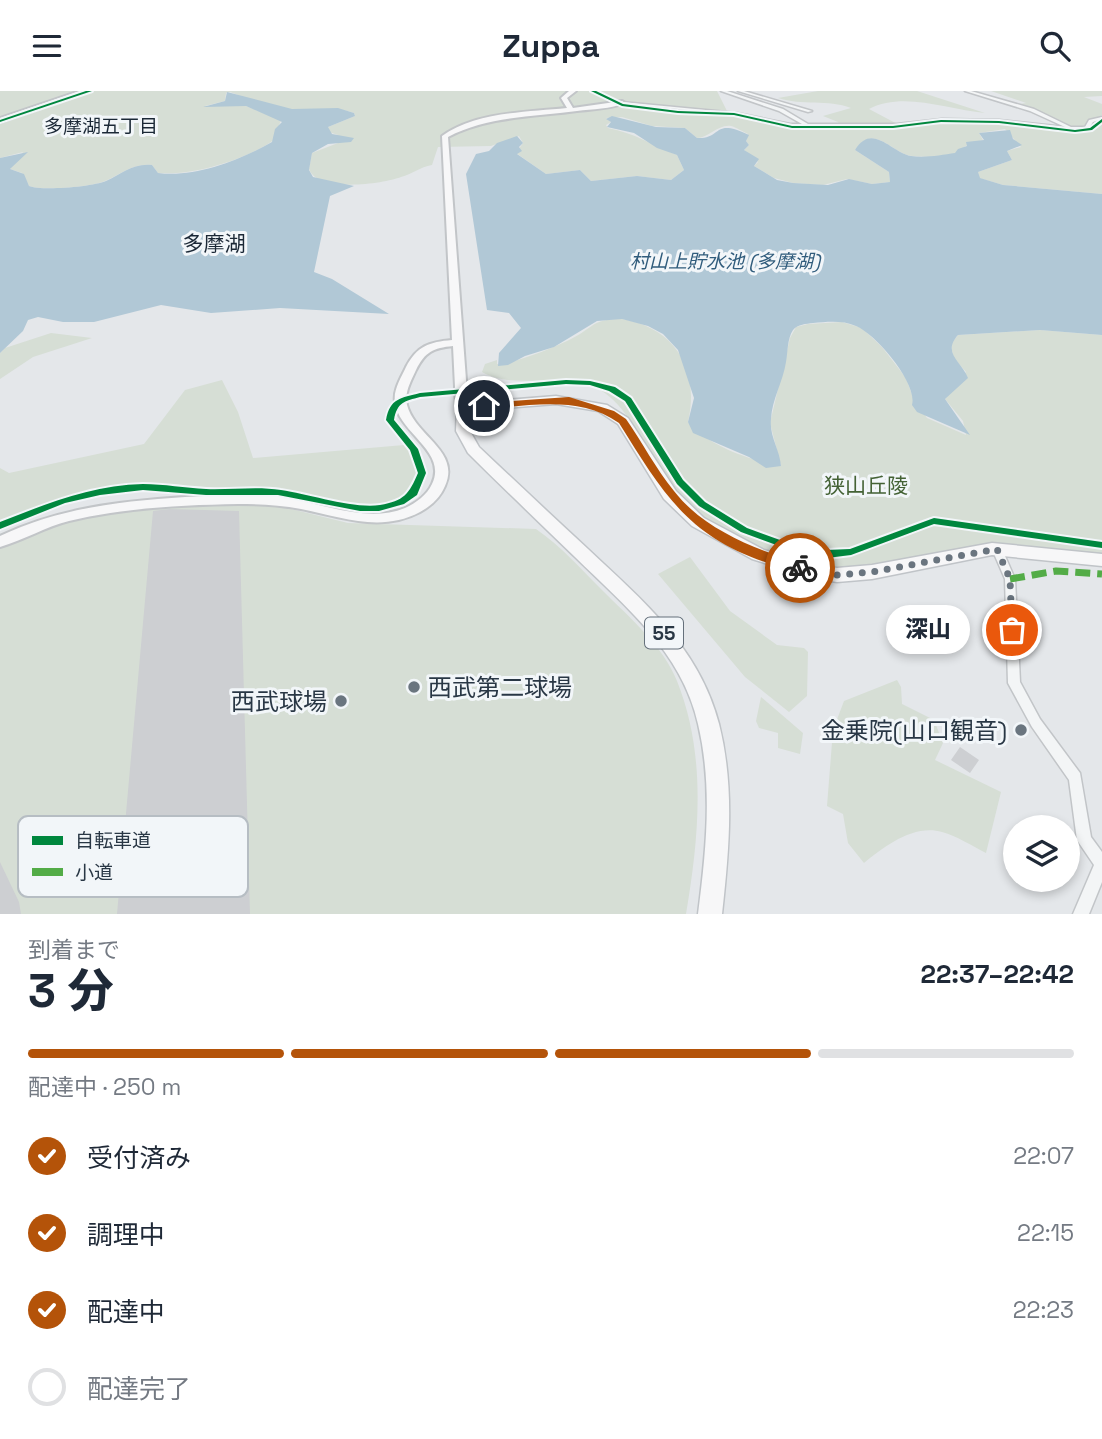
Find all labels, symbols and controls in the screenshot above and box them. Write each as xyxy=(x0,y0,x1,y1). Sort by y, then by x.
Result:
text: Zuppa xyxy=(502,26,600,66)
icon: menu xyxy=(28,27,66,65)
icon: search xyxy=(1036,27,1074,65)
district label: 多摩湖五丁目 xyxy=(44,114,158,139)
district label: 多摩湖 xyxy=(183,230,246,257)
water label: 村山上貯水池 (多摩湖) xyxy=(630,249,822,274)
pin xyxy=(454,376,514,436)
icon: home xyxy=(465,387,503,425)
park label: 狭山丘陵 xyxy=(824,472,908,499)
courier xyxy=(765,533,835,603)
icon: bike xyxy=(781,549,819,587)
pin xyxy=(982,600,1042,660)
callout: 深山 xyxy=(886,605,970,655)
icon: bag xyxy=(993,611,1031,649)
text: 深山 xyxy=(905,614,951,644)
road number: 55 xyxy=(645,617,683,649)
place label: 西武第二球場 xyxy=(428,672,572,703)
marker: 西武第二球場 xyxy=(406,679,422,695)
place label: 西武球場 xyxy=(231,686,327,717)
marker: 西武球場 xyxy=(333,693,349,709)
place label: 金乗院(山口観音) xyxy=(821,715,1007,746)
marker: 金乗院(山口観音) xyxy=(1013,722,1029,738)
map controls xyxy=(1003,815,1080,892)
button: layers xyxy=(1003,815,1080,892)
legend xyxy=(18,816,248,897)
text: 自転車道 xyxy=(75,828,151,853)
text: 小道 xyxy=(75,860,113,885)
text: 到着まで xyxy=(28,935,120,965)
text: 22:37–22:42 xyxy=(920,957,1074,991)
text: 3 分 xyxy=(28,962,114,1020)
text: 配達中 · 250 m xyxy=(28,1072,181,1102)
icon: check xyxy=(28,1137,66,1175)
text: 受付済み xyxy=(87,1141,191,1175)
text: 22:07 xyxy=(1013,1141,1074,1171)
icon: check xyxy=(28,1214,66,1252)
text: 調理中 xyxy=(87,1218,165,1252)
text: 22:15 xyxy=(1017,1218,1074,1248)
icon: check xyxy=(28,1291,66,1329)
text: 配達中 xyxy=(87,1295,165,1329)
text: 22:23 xyxy=(1013,1295,1074,1325)
text: 配達完了 xyxy=(87,1372,191,1406)

